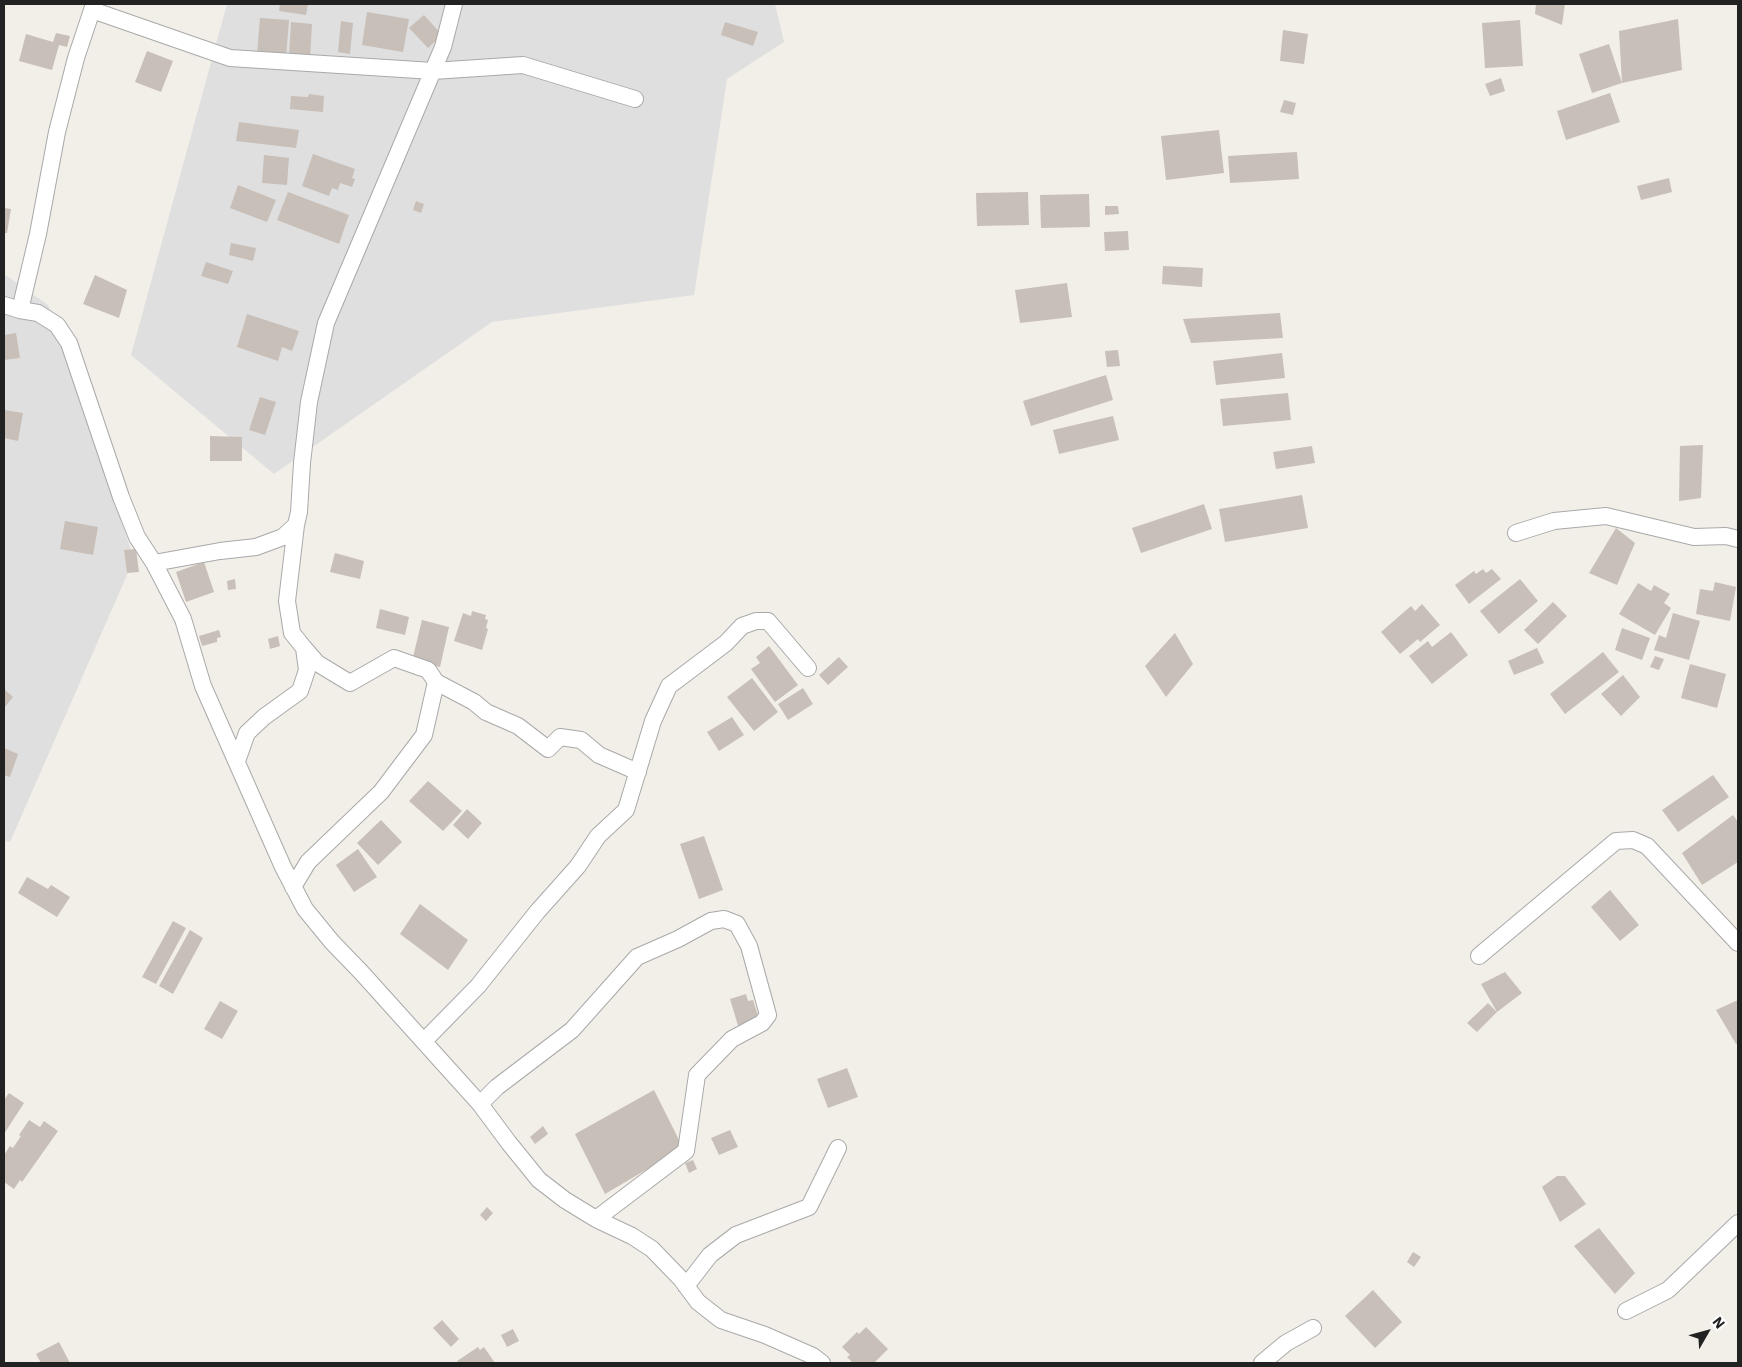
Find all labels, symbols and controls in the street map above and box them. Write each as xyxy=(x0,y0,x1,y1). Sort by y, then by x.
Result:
north arrow xyxy=(1682,1307,1732,1357)
text: N xyxy=(1709,1313,1729,1332)

